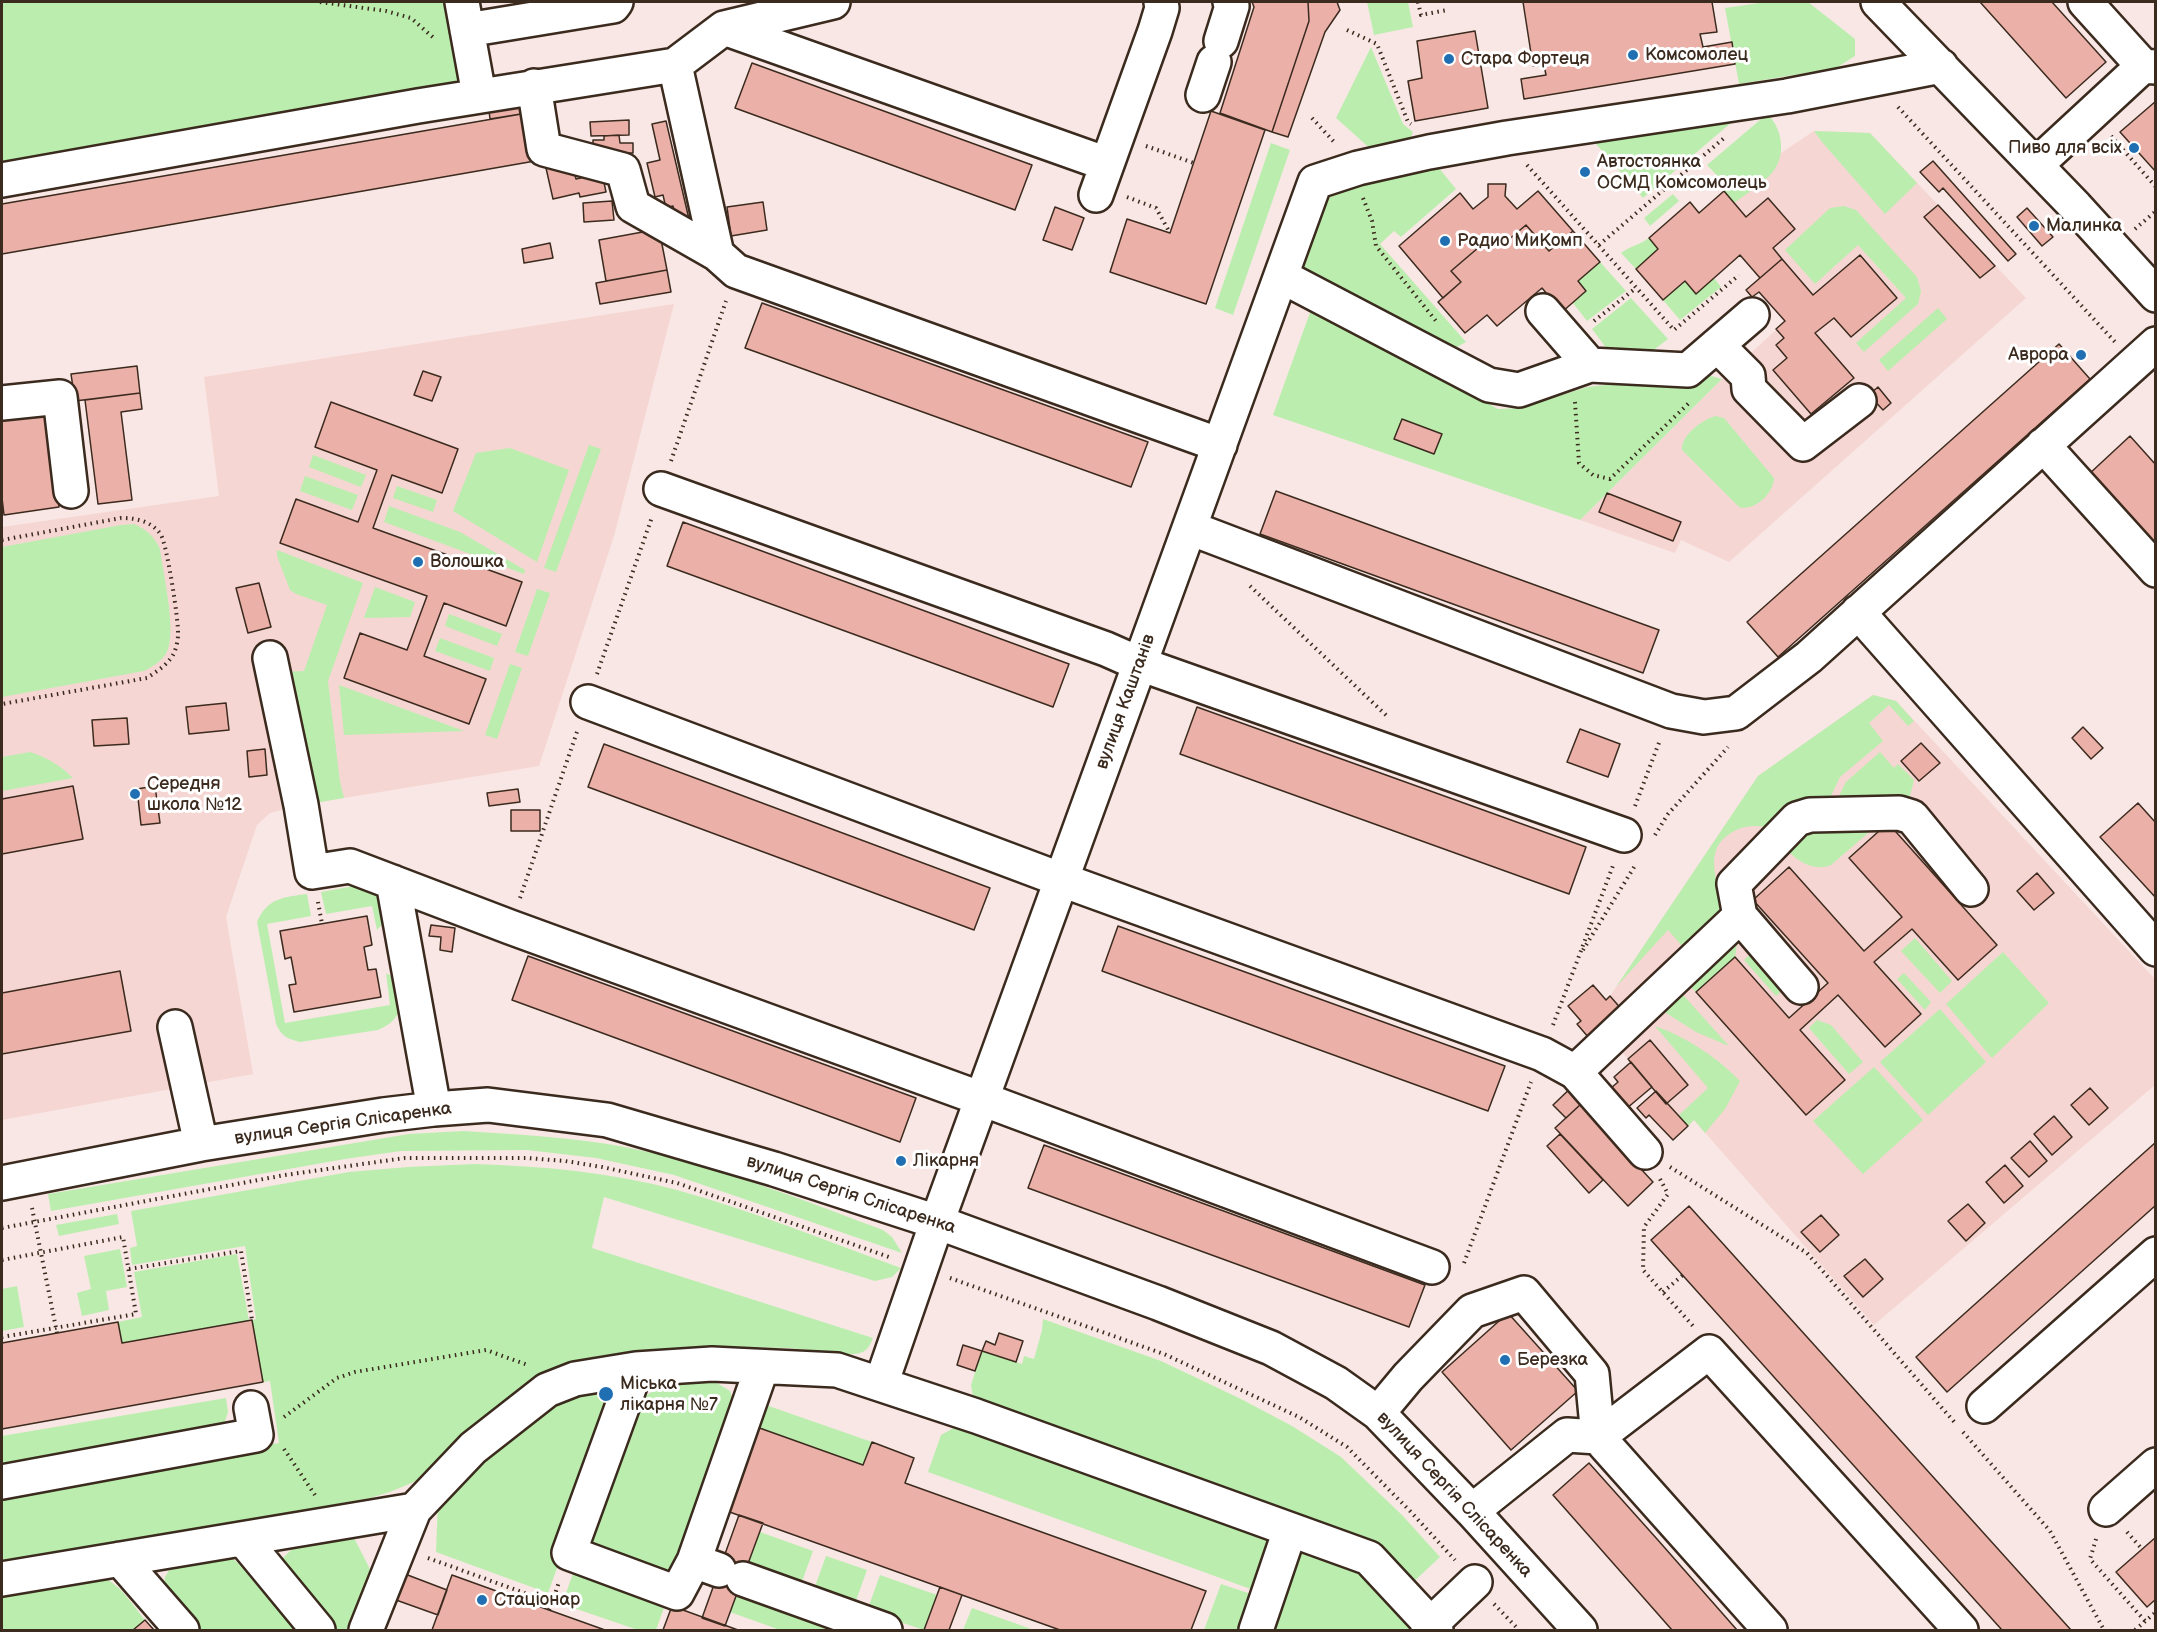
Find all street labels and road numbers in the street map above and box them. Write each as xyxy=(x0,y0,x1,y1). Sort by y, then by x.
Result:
street label: вулиця Каштанів xyxy=(1092,631,1160,773)
street label: вулиця Сергія Слісаренка xyxy=(233,1098,453,1150)
street label: вулиця Сергія Слісаренка xyxy=(744,1151,958,1239)
street label: вулиця Сергія Слісаренка xyxy=(1372,1408,1536,1582)

